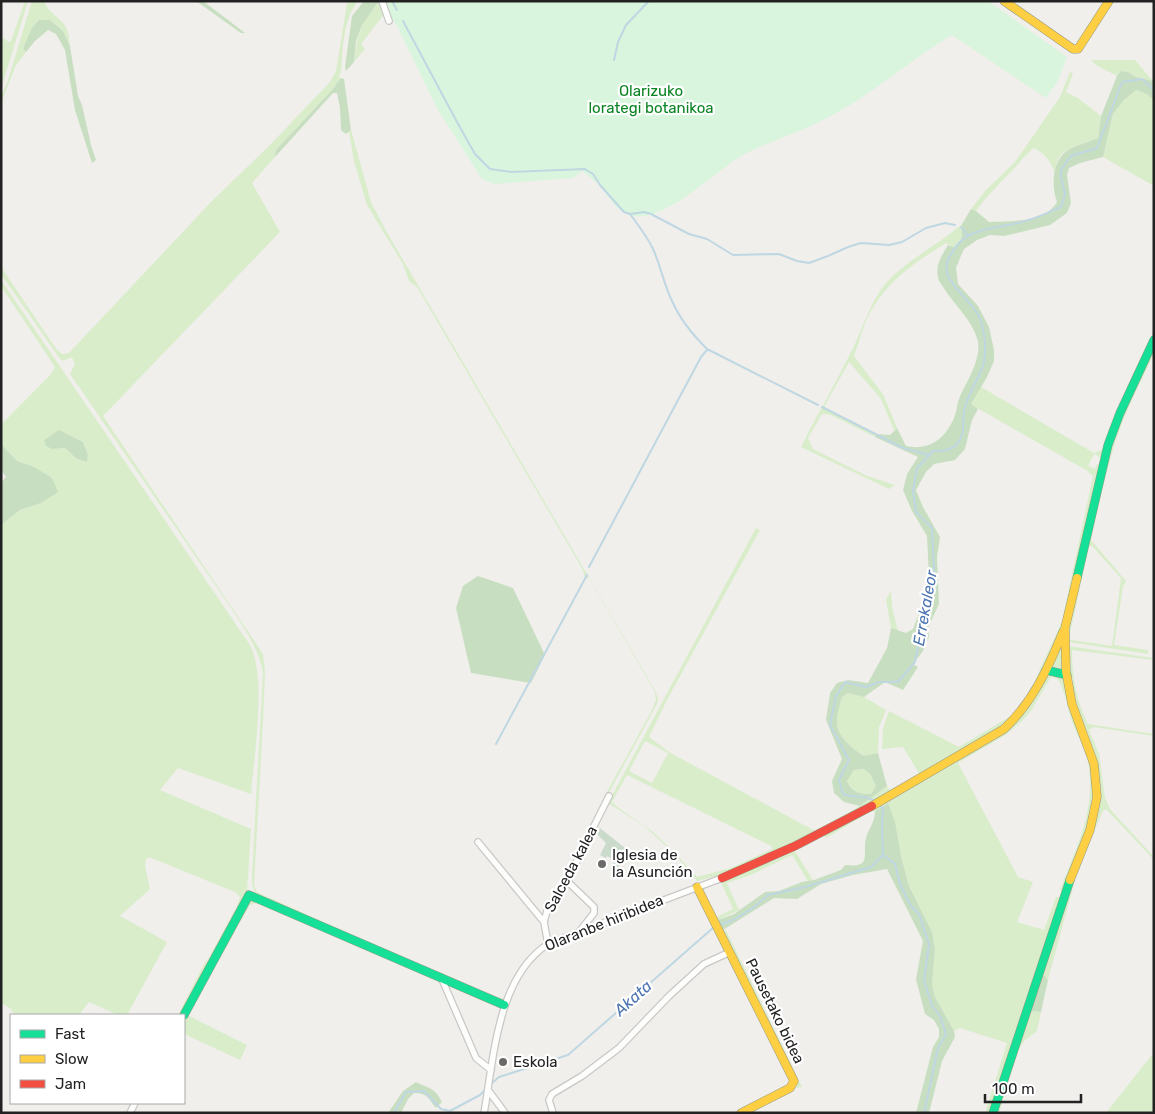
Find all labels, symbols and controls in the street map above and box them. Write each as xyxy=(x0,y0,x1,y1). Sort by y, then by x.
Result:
park label: Olarizuko lorategi botanikoa xyxy=(588,82,714,117)
water label: Errekaleor xyxy=(909,568,941,647)
street label: Salceda kalea xyxy=(541,823,601,915)
place label: Iglesia de la Asunción xyxy=(612,846,693,881)
marker: Iglesia de la Asunción xyxy=(596,858,608,870)
street label: Olaranbe hiribidea xyxy=(542,891,666,955)
street label: Pausetako bidea xyxy=(742,955,808,1067)
water label: Akata xyxy=(610,976,656,1020)
legend xyxy=(10,1014,185,1104)
text: Fast xyxy=(55,1025,85,1043)
text: Slow xyxy=(55,1050,88,1068)
place label: Eskola xyxy=(513,1053,558,1071)
marker: Eskola xyxy=(497,1056,509,1068)
scale bar xyxy=(985,1072,1081,1104)
text: Jam xyxy=(55,1075,86,1093)
text: 100 m xyxy=(992,1080,1034,1098)

